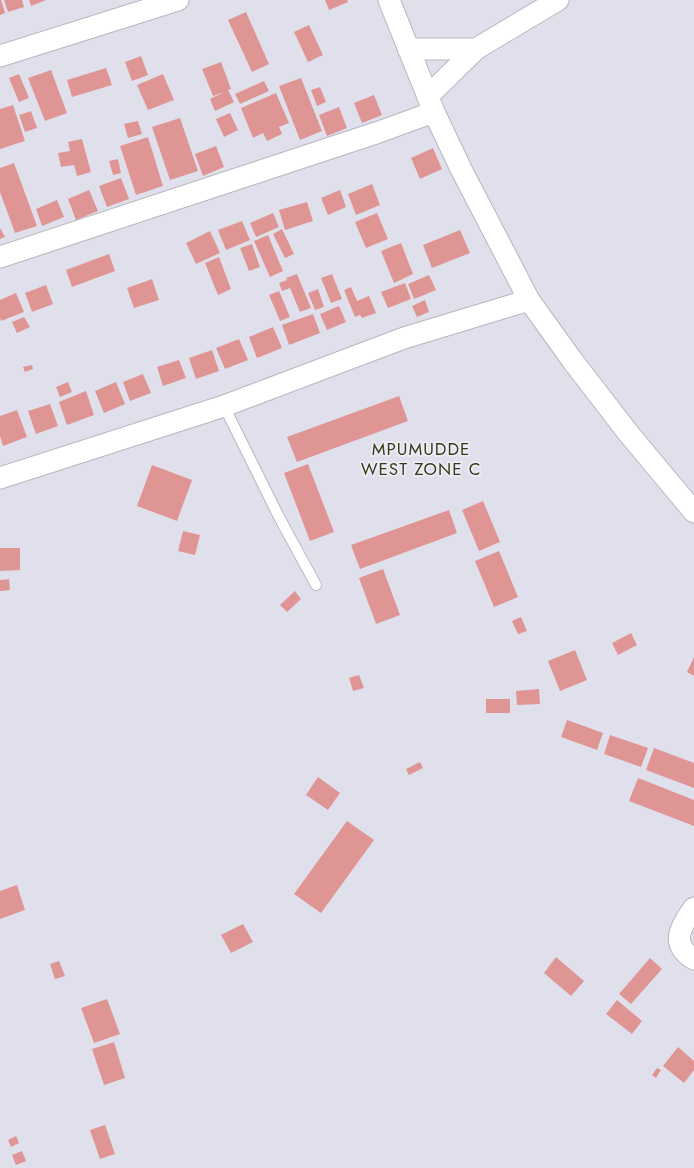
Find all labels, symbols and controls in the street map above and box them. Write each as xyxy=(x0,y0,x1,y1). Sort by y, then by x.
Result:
district label: MPUMUDDE WEST ZONE C xyxy=(361,441,481,481)

